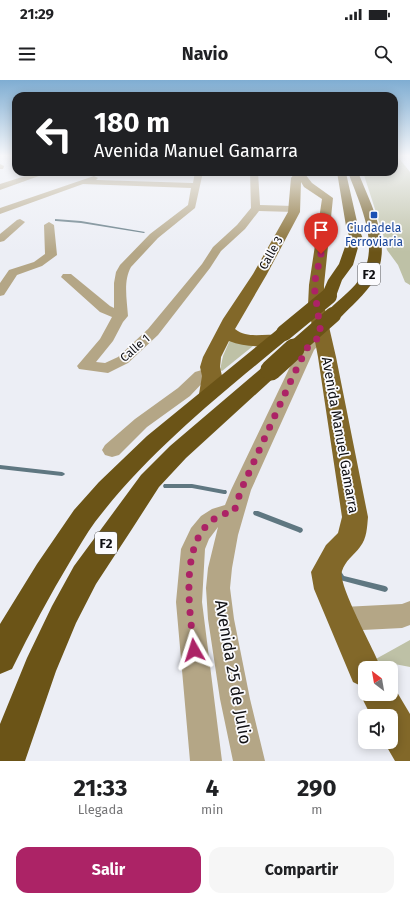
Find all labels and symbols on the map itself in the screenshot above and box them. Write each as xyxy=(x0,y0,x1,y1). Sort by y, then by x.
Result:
marker: Ciudadela Ferroviaria xyxy=(369,210,379,220)
pin xyxy=(304,213,338,254)
place label: Ciudadela Ferroviaria xyxy=(345,221,403,249)
street label: Calle 3 xyxy=(256,234,286,272)
road number: F2 xyxy=(358,263,380,285)
street label: Calle 1 xyxy=(117,331,153,365)
street label: Avenida Manuel Gamarra xyxy=(318,355,362,515)
road number: F2 xyxy=(95,532,117,554)
street label: Avenida 25 de Julio xyxy=(210,598,256,746)
position arrow xyxy=(173,629,215,671)
north arrow xyxy=(358,661,398,701)

